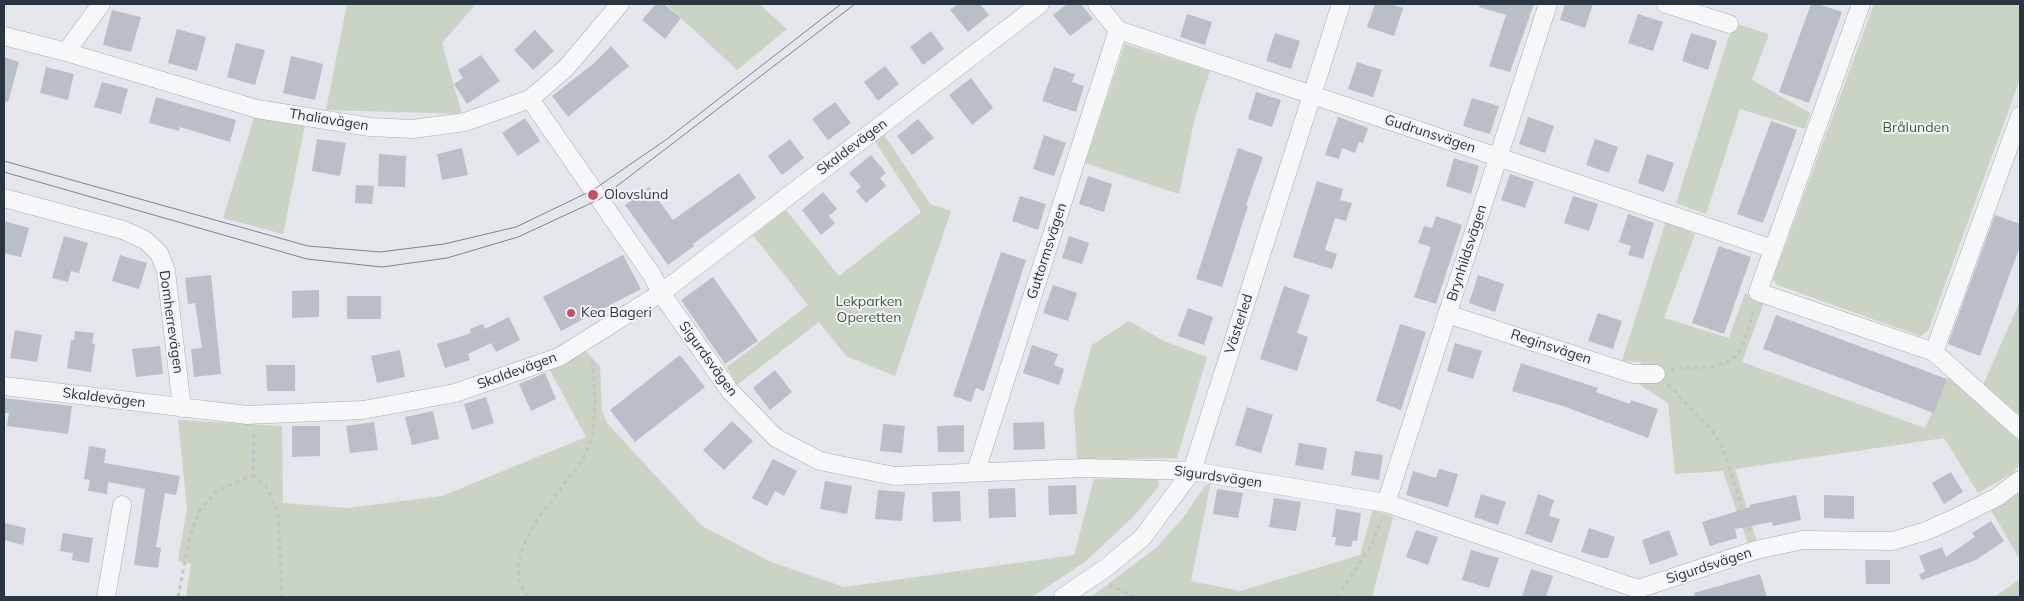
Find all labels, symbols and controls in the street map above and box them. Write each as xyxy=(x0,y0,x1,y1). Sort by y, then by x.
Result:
street label: Thaliavägen xyxy=(288,105,370,135)
street label: Gudrunsvägen xyxy=(1382,111,1478,157)
street label: Skaldevägen xyxy=(814,115,890,179)
park label: Brålunden xyxy=(1883,120,1949,136)
place label: Olovslund xyxy=(604,187,668,203)
marker: Olovslund xyxy=(586,188,600,202)
street label: Guttormsvägen xyxy=(1024,201,1070,301)
street label: Brynhildsvägen xyxy=(1443,202,1491,304)
street label: Domherrevägen xyxy=(155,269,187,375)
street label: Västerled xyxy=(1221,292,1257,356)
park label: Lekparken Operetten xyxy=(835,294,903,326)
place label: Kea Bageri xyxy=(581,305,652,321)
marker: Kea Bageri xyxy=(565,307,577,319)
street label: Sigurdsvägen xyxy=(675,318,741,400)
street label: Reginsvägen xyxy=(1508,326,1594,368)
street label: Skaldevägen xyxy=(475,349,559,393)
street label: Skaldevägen xyxy=(61,385,147,411)
street label: Sigurdsvägen xyxy=(1173,462,1263,492)
street label: Sigurdsvägen xyxy=(1664,544,1754,588)

